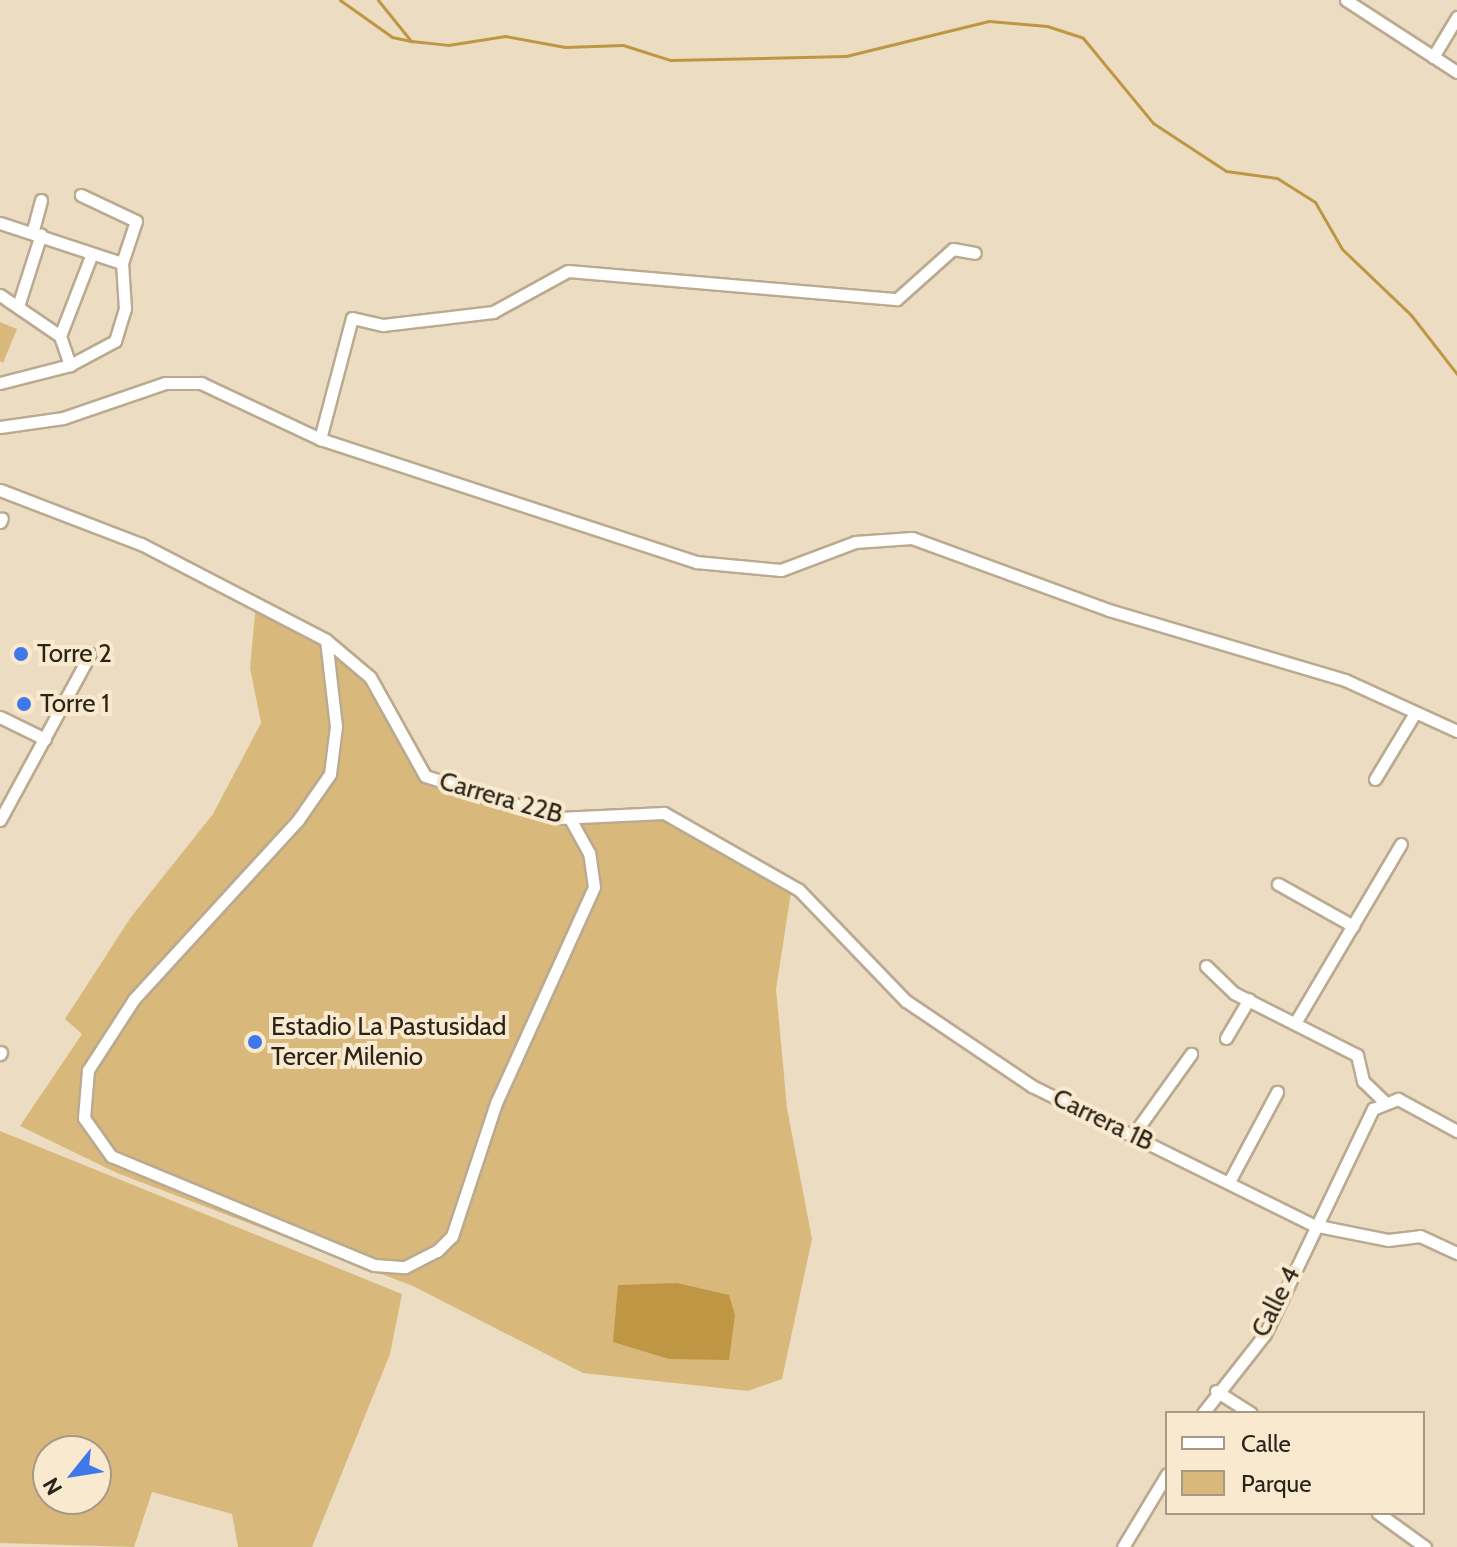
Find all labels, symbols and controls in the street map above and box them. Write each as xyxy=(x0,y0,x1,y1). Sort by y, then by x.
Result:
place label: Torre 2 xyxy=(37,638,112,670)
marker: Torre 2 xyxy=(12,645,30,663)
place label: Torre 1 xyxy=(40,688,110,720)
marker: Torre 1 xyxy=(15,695,33,713)
street label: Carrera 22B xyxy=(436,765,566,831)
place label: Estadio La Pastusidad Tercer Milenio xyxy=(271,1011,506,1072)
marker: Estadio La Pastusidad Tercer Milenio xyxy=(246,1033,264,1051)
street label: Carrera 1B xyxy=(1048,1082,1158,1158)
street label: Calle 4 xyxy=(1245,1262,1307,1342)
legend xyxy=(1165,1411,1425,1515)
text: Calle xyxy=(1241,1429,1291,1458)
north arrow xyxy=(32,1435,112,1515)
text: Parque xyxy=(1241,1469,1311,1498)
text: N xyxy=(37,1473,68,1500)

